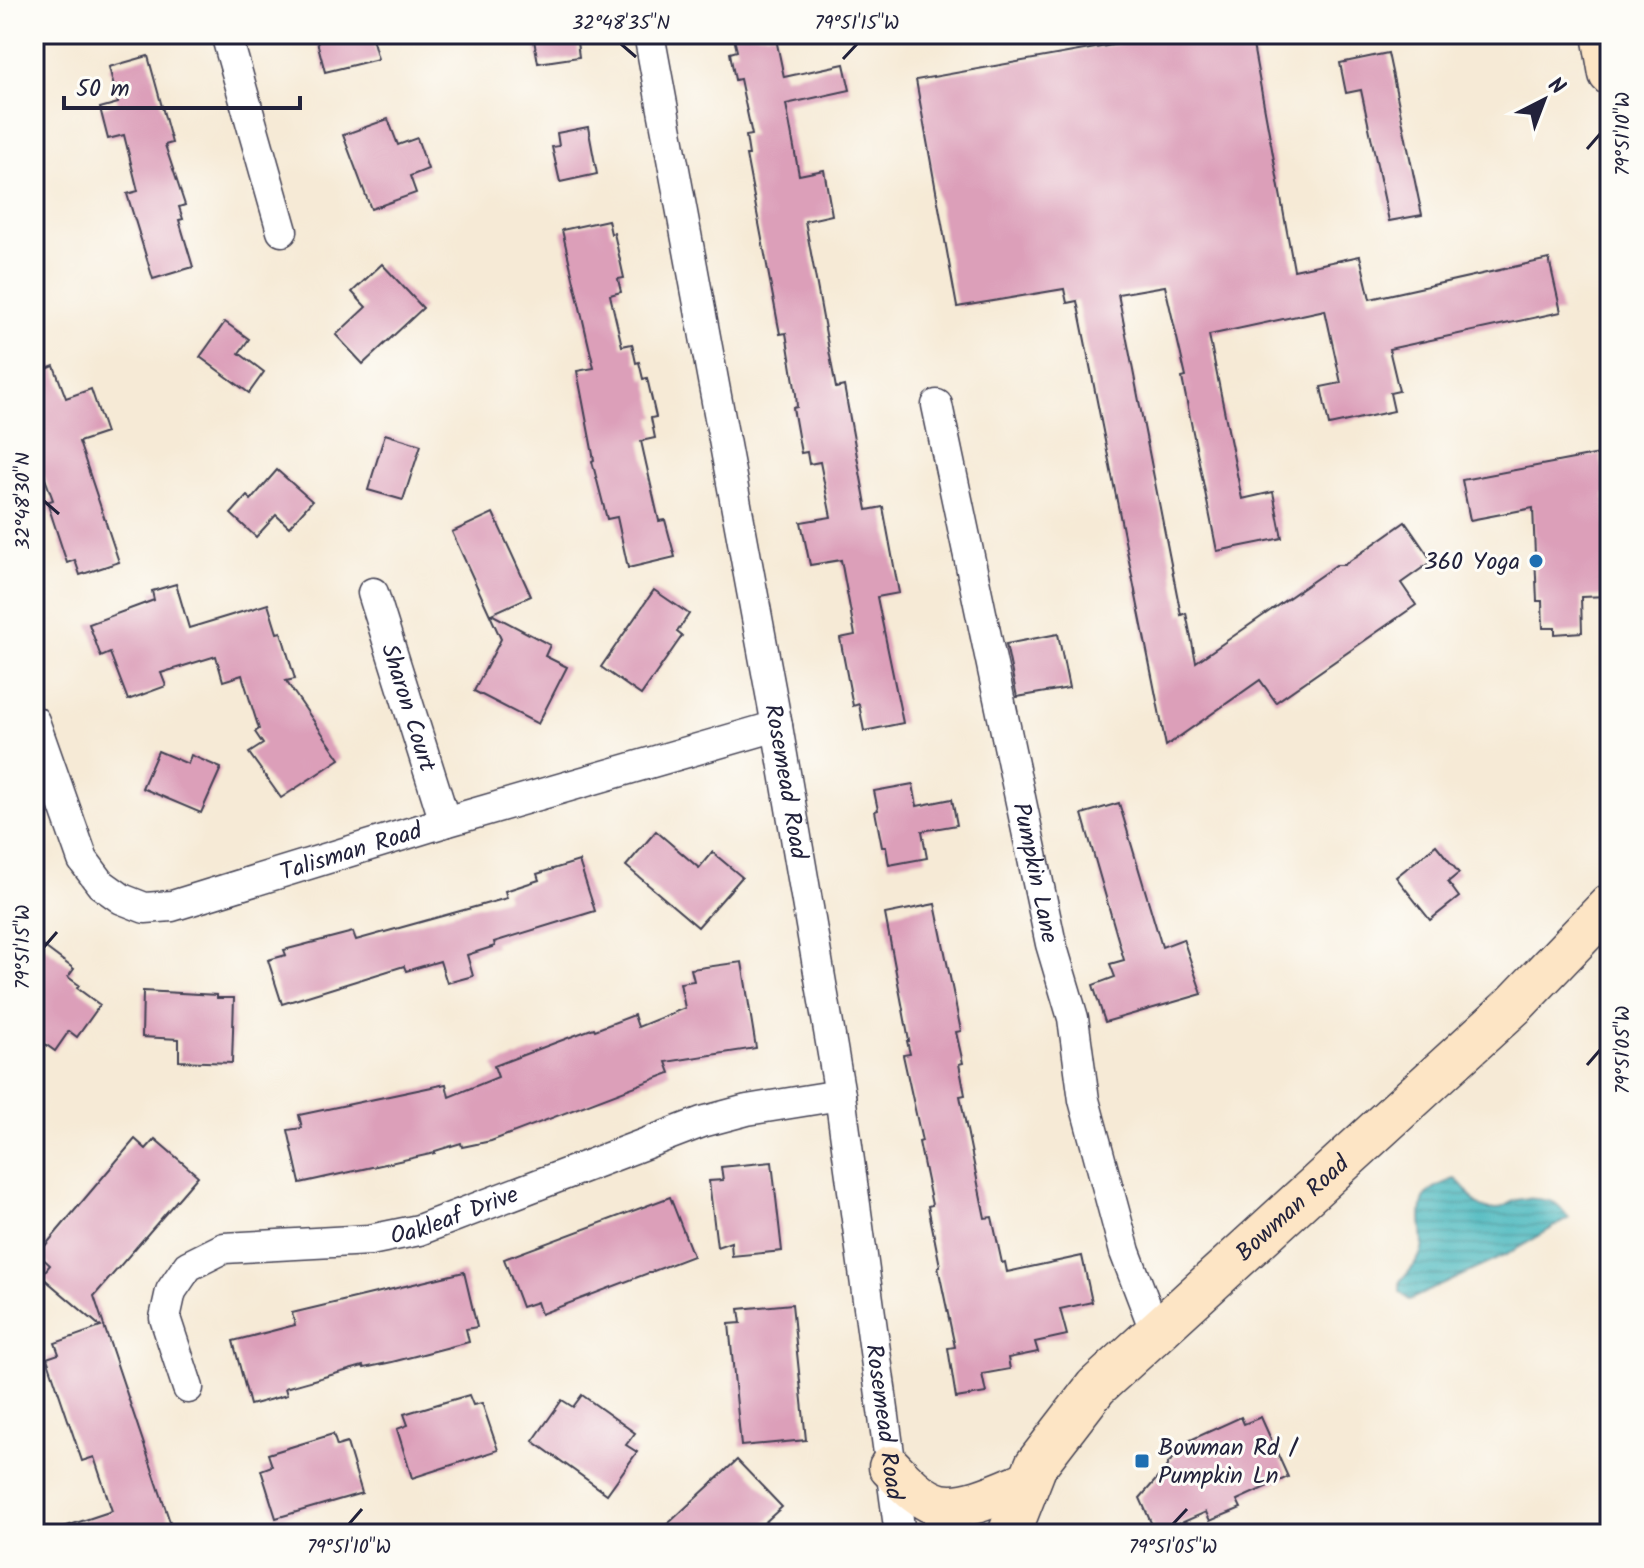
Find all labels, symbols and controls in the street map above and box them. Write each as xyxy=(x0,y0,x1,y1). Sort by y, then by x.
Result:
text: 32°48'35"N xyxy=(572,8,670,40)
text: 79°51'15"W xyxy=(815,8,899,40)
scale bar xyxy=(64,60,300,110)
north arrow xyxy=(1504,60,1584,140)
text: N xyxy=(1539,69,1573,105)
text: 50 m xyxy=(76,70,130,109)
text: 79°51'10"W xyxy=(1608,92,1640,176)
text: 32°48'30"N xyxy=(8,452,40,550)
place label: 360 Yoga xyxy=(1424,543,1520,582)
marker: 360 Yoga xyxy=(1527,552,1545,570)
street label: Sharon Court xyxy=(369,639,446,778)
street label: Rosemead Road xyxy=(752,701,818,863)
street label: Pumpkin Lane xyxy=(1001,799,1068,947)
street label: Talisman Road xyxy=(275,812,428,893)
text: 79°51'15"W xyxy=(8,905,40,989)
text: 79°51'05"W xyxy=(1608,1006,1640,1094)
street label: Bowman Road xyxy=(1227,1146,1360,1272)
street label: Oakleaf Drive xyxy=(387,1176,525,1256)
street label: Rosemead Road xyxy=(853,1342,913,1503)
place label: Bowman Rd / Pumpkin Ln xyxy=(1158,1429,1299,1496)
marker: Bowman Rd / Pumpkin Ln xyxy=(1133,1452,1151,1470)
text: 79°51'10"W xyxy=(307,1532,391,1564)
text: 79°51'05"W xyxy=(1129,1532,1217,1564)

